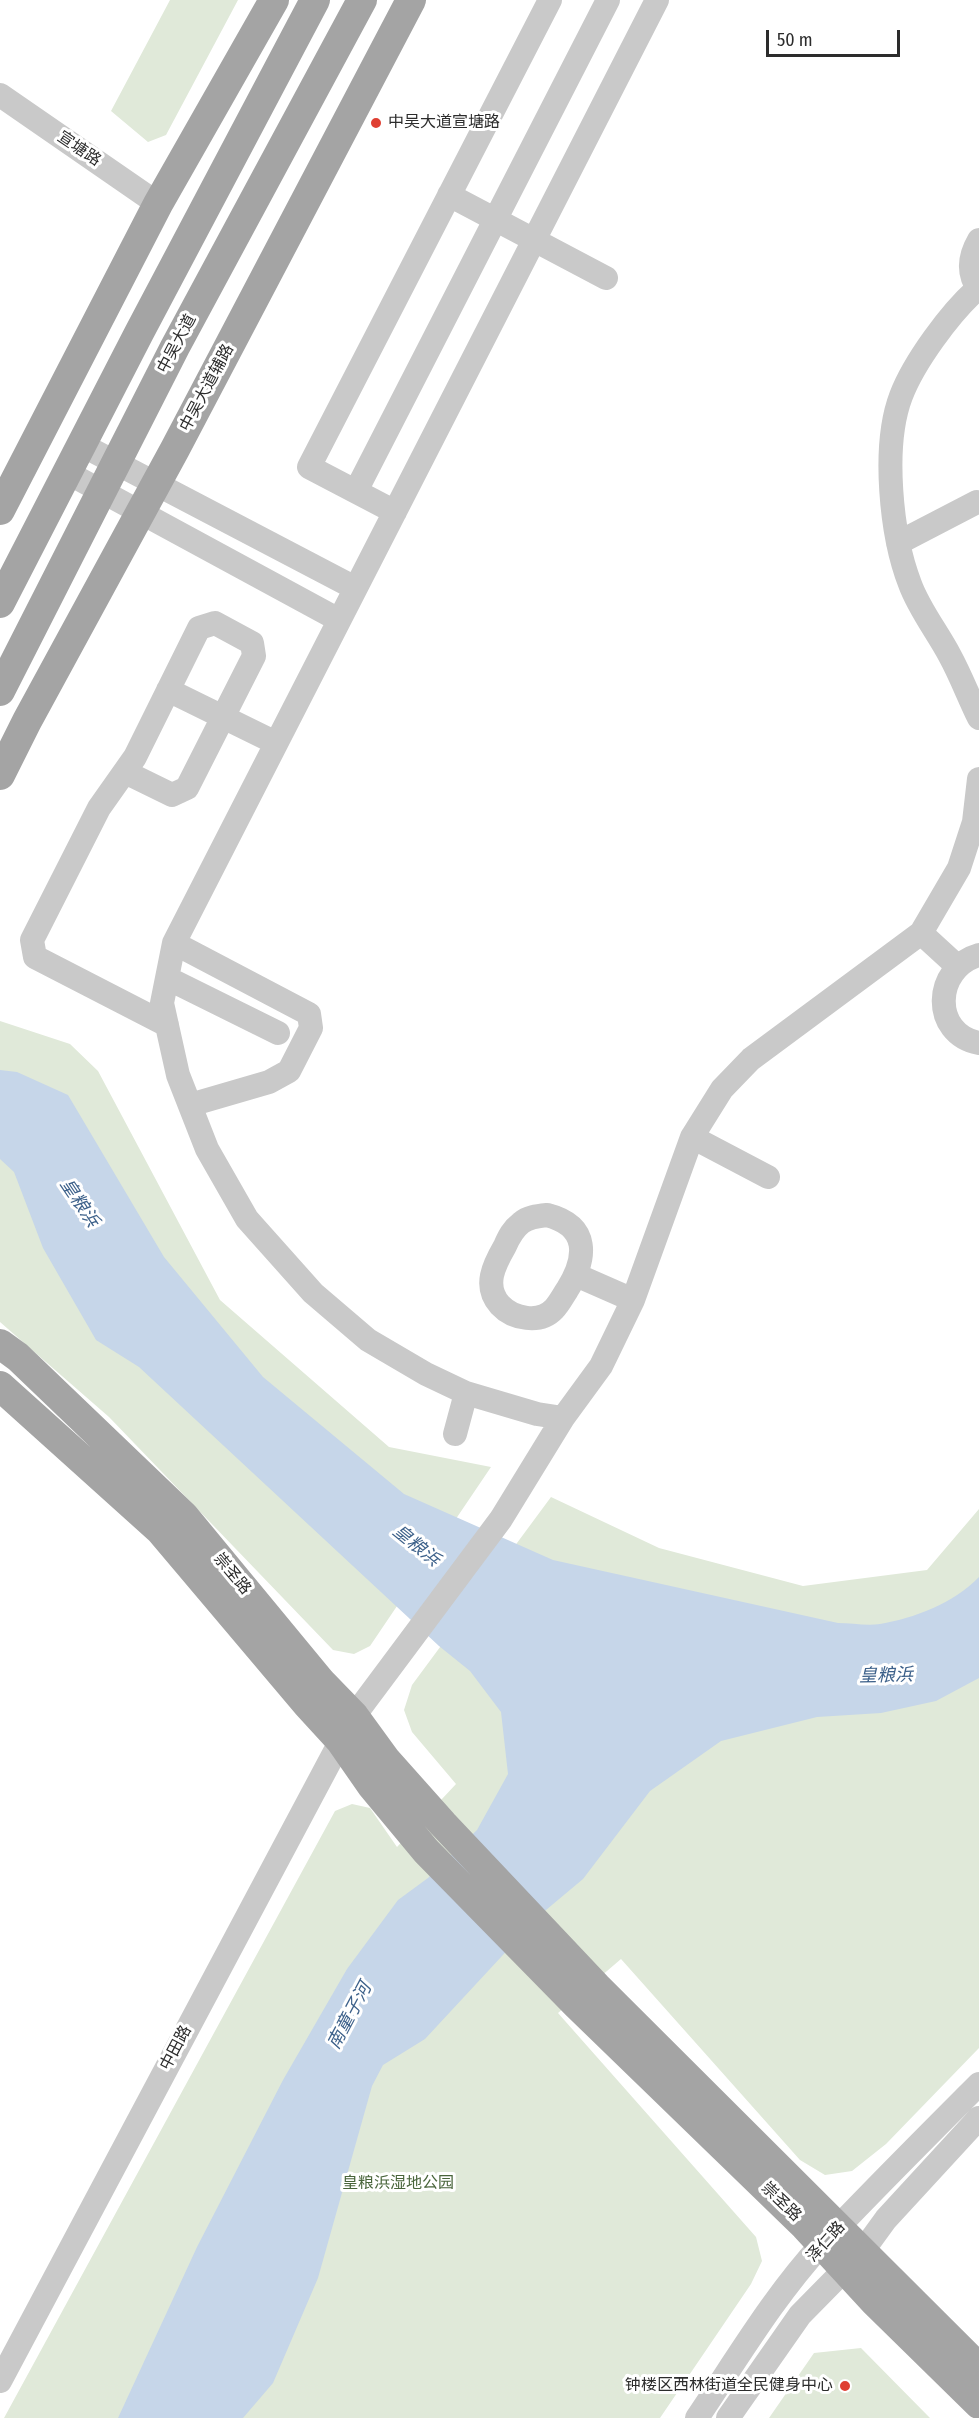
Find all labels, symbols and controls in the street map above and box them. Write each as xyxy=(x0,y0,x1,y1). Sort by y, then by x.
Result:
scale bar xyxy=(769,18,902,56)
text: 50 m xyxy=(777,29,813,51)
place label: 中吴大道宣塘路 xyxy=(388,113,500,133)
marker: 中吴大道宣塘路 xyxy=(369,116,383,130)
street label: 宣塘路 xyxy=(54,128,104,170)
street label: 中吴大道 xyxy=(154,311,200,377)
street label: 中吴大道辅路 xyxy=(176,341,238,435)
water label: 皇粮浜 xyxy=(55,1175,103,1231)
water label: 皇粮浜 xyxy=(388,1521,444,1571)
street label: 崇圣路 xyxy=(209,1549,255,1599)
water label: 皇粮浜 xyxy=(859,1665,913,1687)
water label: 南童子河 xyxy=(324,1979,376,2053)
street label: 中田路 xyxy=(156,2022,196,2074)
park label: 皇粮浜湿地公园 xyxy=(342,2174,454,2194)
street label: 崇圣路 xyxy=(757,2178,805,2226)
street label: 泽仁路 xyxy=(803,2218,849,2266)
place label: 钟楼区西林街道全民健身中心 xyxy=(625,2376,833,2396)
marker: 钟楼区西林街道全民健身中心 xyxy=(838,2379,852,2393)

